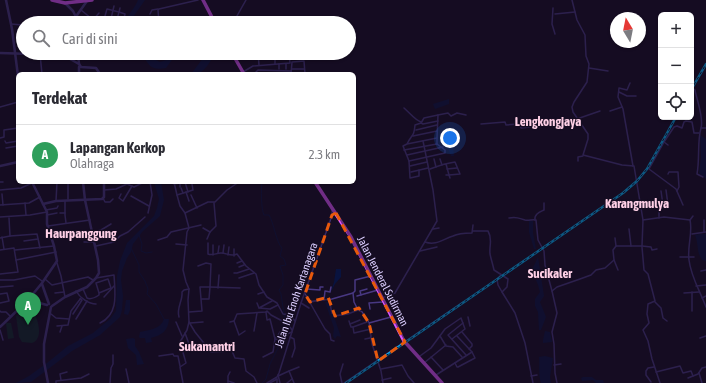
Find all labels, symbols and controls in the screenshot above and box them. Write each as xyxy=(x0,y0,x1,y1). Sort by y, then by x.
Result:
north arrow xyxy=(610,12,646,48)
map controls xyxy=(658,12,694,120)
button: + xyxy=(658,12,694,48)
search box xyxy=(16,16,356,60)
icon: search xyxy=(30,27,52,49)
text: Cari di sini xyxy=(62,30,118,47)
button: − xyxy=(658,48,694,84)
button: locate xyxy=(658,84,694,120)
text: Terdekat xyxy=(32,88,87,108)
district label: Lengkongjaya xyxy=(515,114,581,129)
your location xyxy=(440,128,460,148)
text: Lapangan Kerkop xyxy=(70,139,165,156)
text: A xyxy=(42,147,48,162)
text: 2.3 km xyxy=(309,147,340,162)
text: Olahraga xyxy=(70,156,114,171)
district label: Karangmulya xyxy=(605,196,669,211)
district label: Haurpanggung xyxy=(45,226,117,241)
street label: Jalan Jenderal Sudirman xyxy=(355,234,411,328)
street label: Jalan Ibu Enoh Kartanagara xyxy=(272,241,320,349)
district label: Sucikaler xyxy=(528,266,573,281)
pin: A xyxy=(15,292,41,325)
district label: Sukamantri xyxy=(179,339,235,354)

